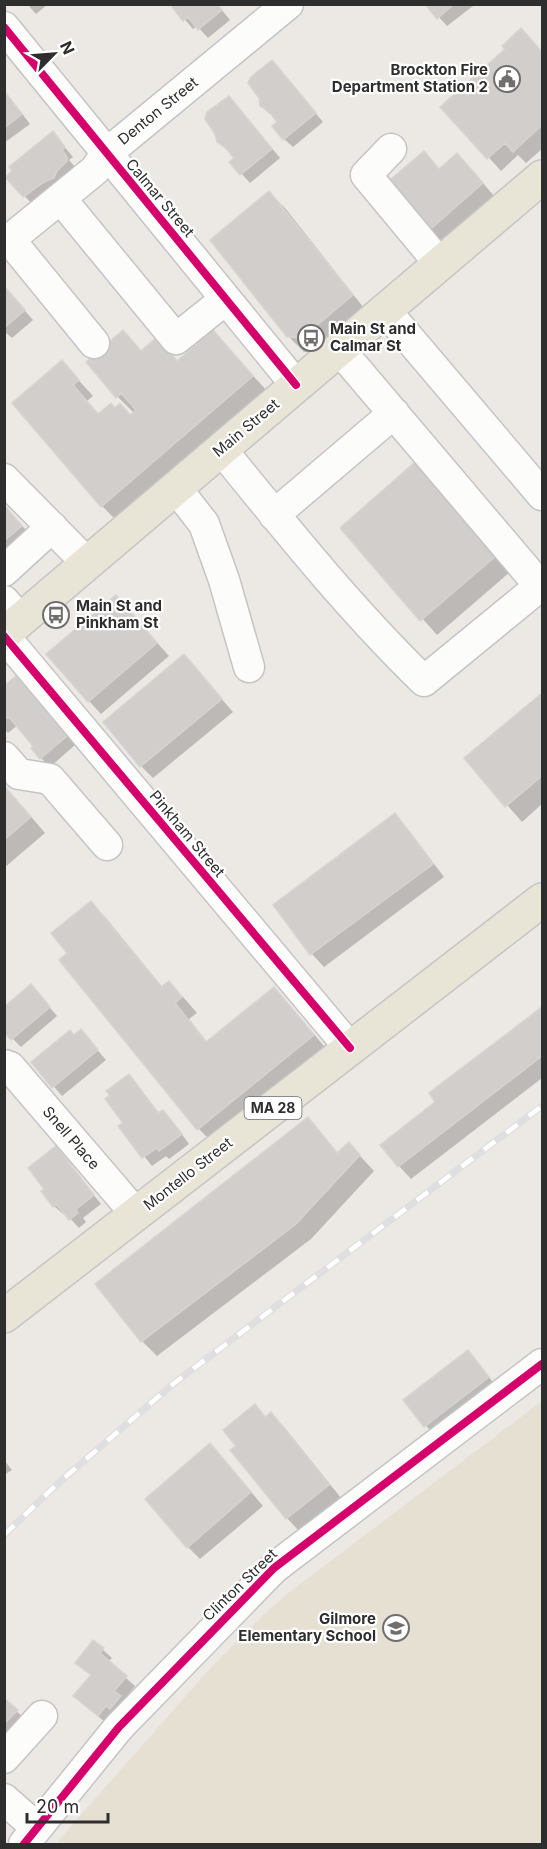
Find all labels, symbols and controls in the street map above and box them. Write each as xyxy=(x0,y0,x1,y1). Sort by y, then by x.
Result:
north arrow xyxy=(24,24,84,84)
text: N xyxy=(56,38,79,57)
place label: Brockton Fire Department Station 2 xyxy=(332,60,488,96)
public building icon: Brockton Fire Department Station 2 xyxy=(492,64,522,94)
street label: Denton Street xyxy=(114,72,202,149)
street label: Calmar Street xyxy=(122,155,199,241)
place label: Main St and Calmar St xyxy=(330,319,416,355)
bus stop icon: Main St and Calmar St xyxy=(296,323,326,353)
street label: Main Street xyxy=(209,394,283,461)
place label: Main St and Pinkham St xyxy=(76,596,162,632)
bus stop icon: Main St and Pinkham St xyxy=(41,600,71,630)
street label: Pinkham Street xyxy=(146,786,229,881)
road number: MA 28 xyxy=(244,1097,302,1119)
street label: Snell Place xyxy=(39,1102,104,1173)
street label: Montello Street xyxy=(139,1133,236,1214)
street label: Clinton Street xyxy=(198,1544,281,1625)
place label: Gilmore Elementary School xyxy=(238,1609,376,1645)
school or university icon: Gilmore Elementary School xyxy=(381,1613,411,1643)
scale bar xyxy=(27,1786,108,1824)
text: 20 m xyxy=(36,1796,79,1817)

